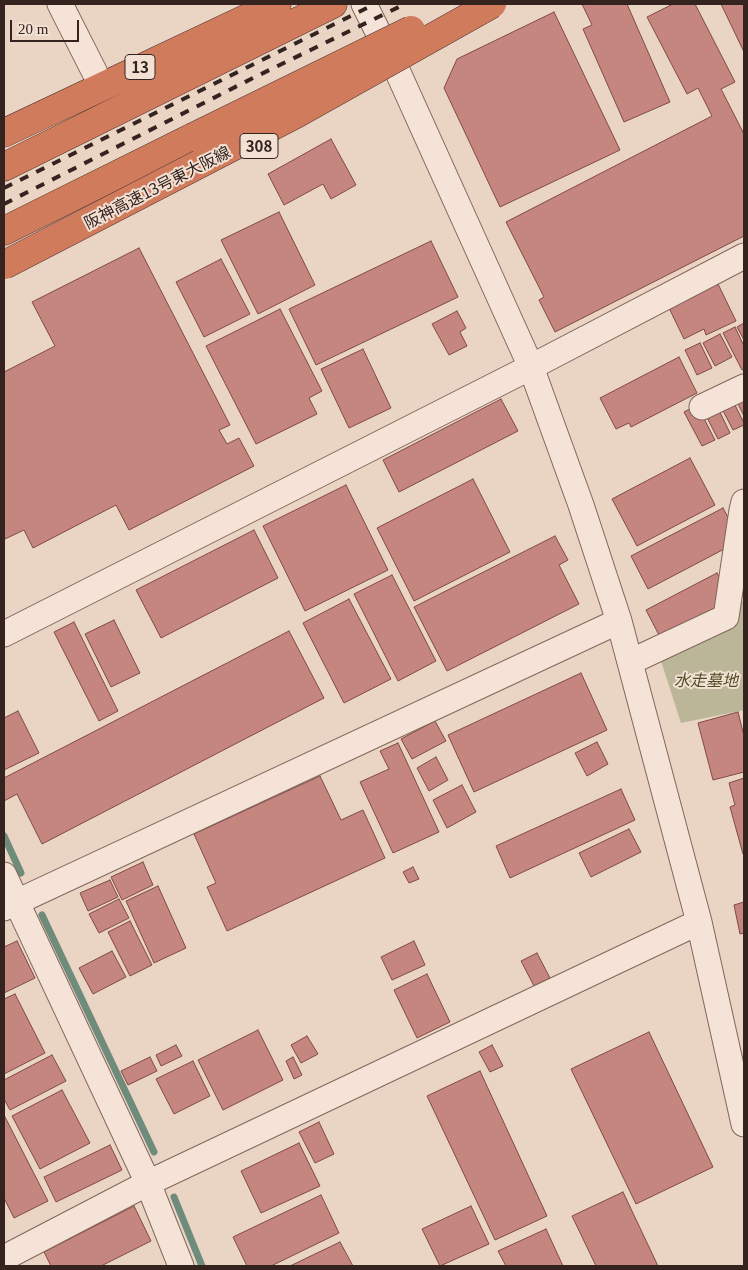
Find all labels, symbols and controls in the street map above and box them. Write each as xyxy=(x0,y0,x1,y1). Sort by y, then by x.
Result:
scale bar xyxy=(12,10,81,42)
text: 20 m xyxy=(18,21,48,37)
road number: 13 xyxy=(125,54,155,80)
road number: 308 xyxy=(240,134,278,158)
street label: 阪神高速13号東大阪線 xyxy=(81,142,233,232)
park label: 水走墓地 xyxy=(674,670,738,690)

